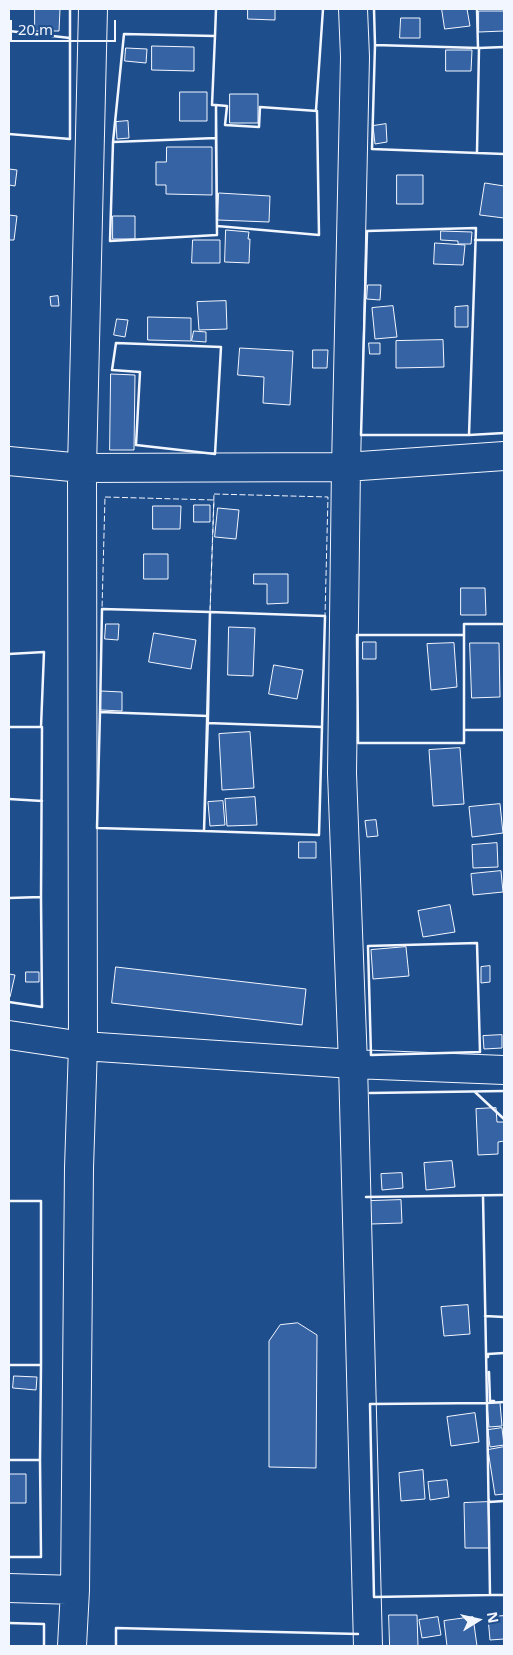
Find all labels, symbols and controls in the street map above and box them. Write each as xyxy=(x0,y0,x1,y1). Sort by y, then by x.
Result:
scale bar xyxy=(12,10,119,42)
text: 20 m xyxy=(18,19,53,39)
north arrow xyxy=(453,1595,503,1645)
text: N xyxy=(483,1610,504,1625)

